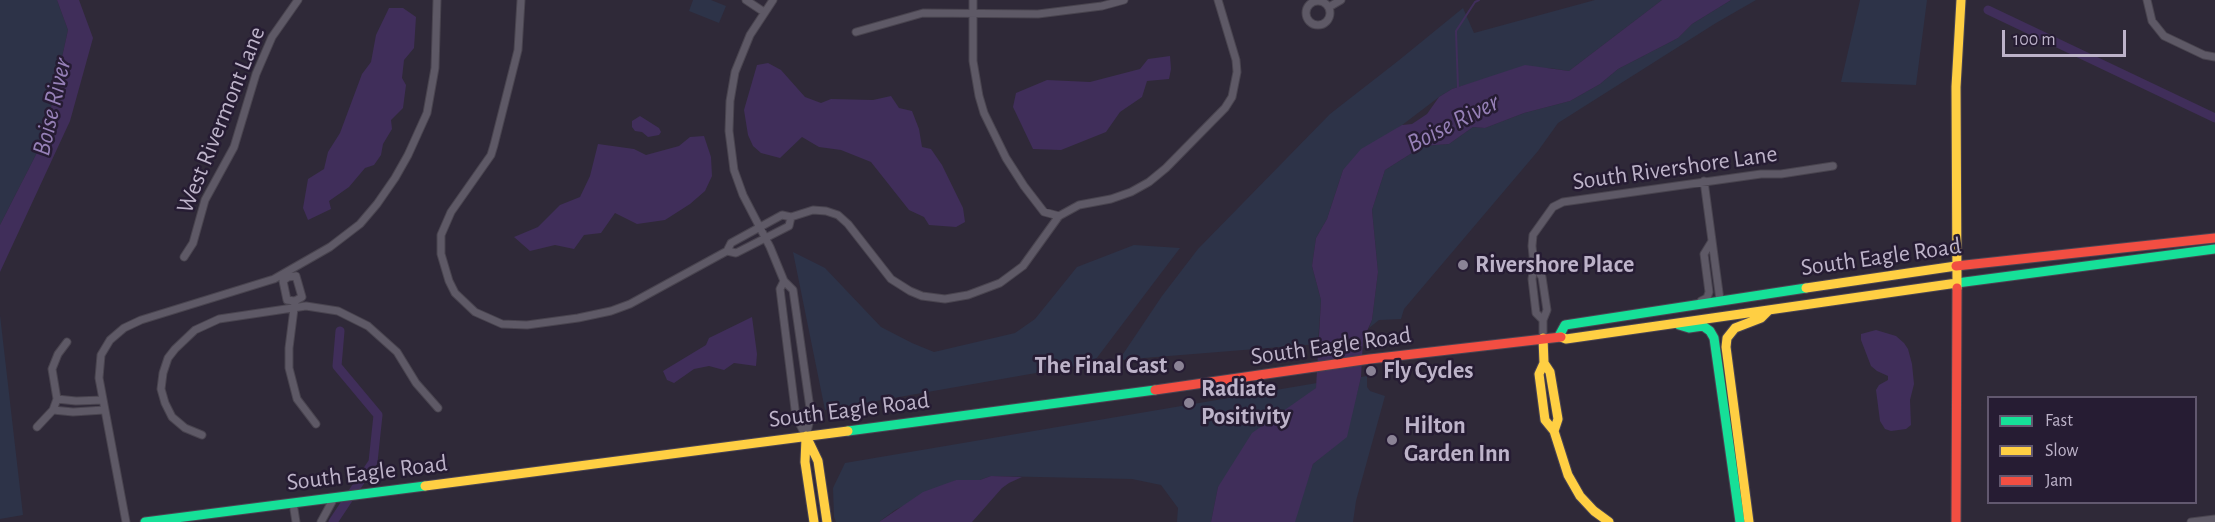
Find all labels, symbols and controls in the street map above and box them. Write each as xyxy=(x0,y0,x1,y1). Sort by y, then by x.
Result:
scale bar xyxy=(2005,18,2130,56)
street label: West Rivermont Lane xyxy=(170,22,272,218)
text: 100 m xyxy=(2013,31,2056,49)
water label: Boise River xyxy=(26,55,78,159)
water label: Boise River xyxy=(1402,87,1504,159)
street label: South Rivershore Lane xyxy=(1571,139,1779,197)
street label: South Eagle Road xyxy=(1799,232,1963,282)
place label: Rivershore Place xyxy=(1475,251,1634,279)
marker: Rivershore Place xyxy=(1456,258,1470,272)
street label: South Eagle Road xyxy=(1249,321,1413,371)
place label: The Final Cast xyxy=(1034,352,1167,380)
place label: Fly Cycles xyxy=(1383,357,1473,385)
marker: The Final Cast xyxy=(1172,359,1186,373)
marker: Fly Cycles xyxy=(1364,364,1378,378)
place label: Radiate Positivity xyxy=(1201,375,1291,431)
street label: South Eagle Road xyxy=(767,386,931,434)
marker: Radiate Positivity xyxy=(1182,396,1196,410)
legend xyxy=(1987,396,2197,504)
place label: Hilton Garden Inn xyxy=(1404,412,1510,468)
text: Fast xyxy=(2045,412,2073,430)
marker: Hilton Garden Inn xyxy=(1385,433,1399,447)
text: Slow xyxy=(2045,442,2078,460)
street label: South Eagle Road xyxy=(285,449,449,497)
text: Jam xyxy=(2045,472,2073,490)

